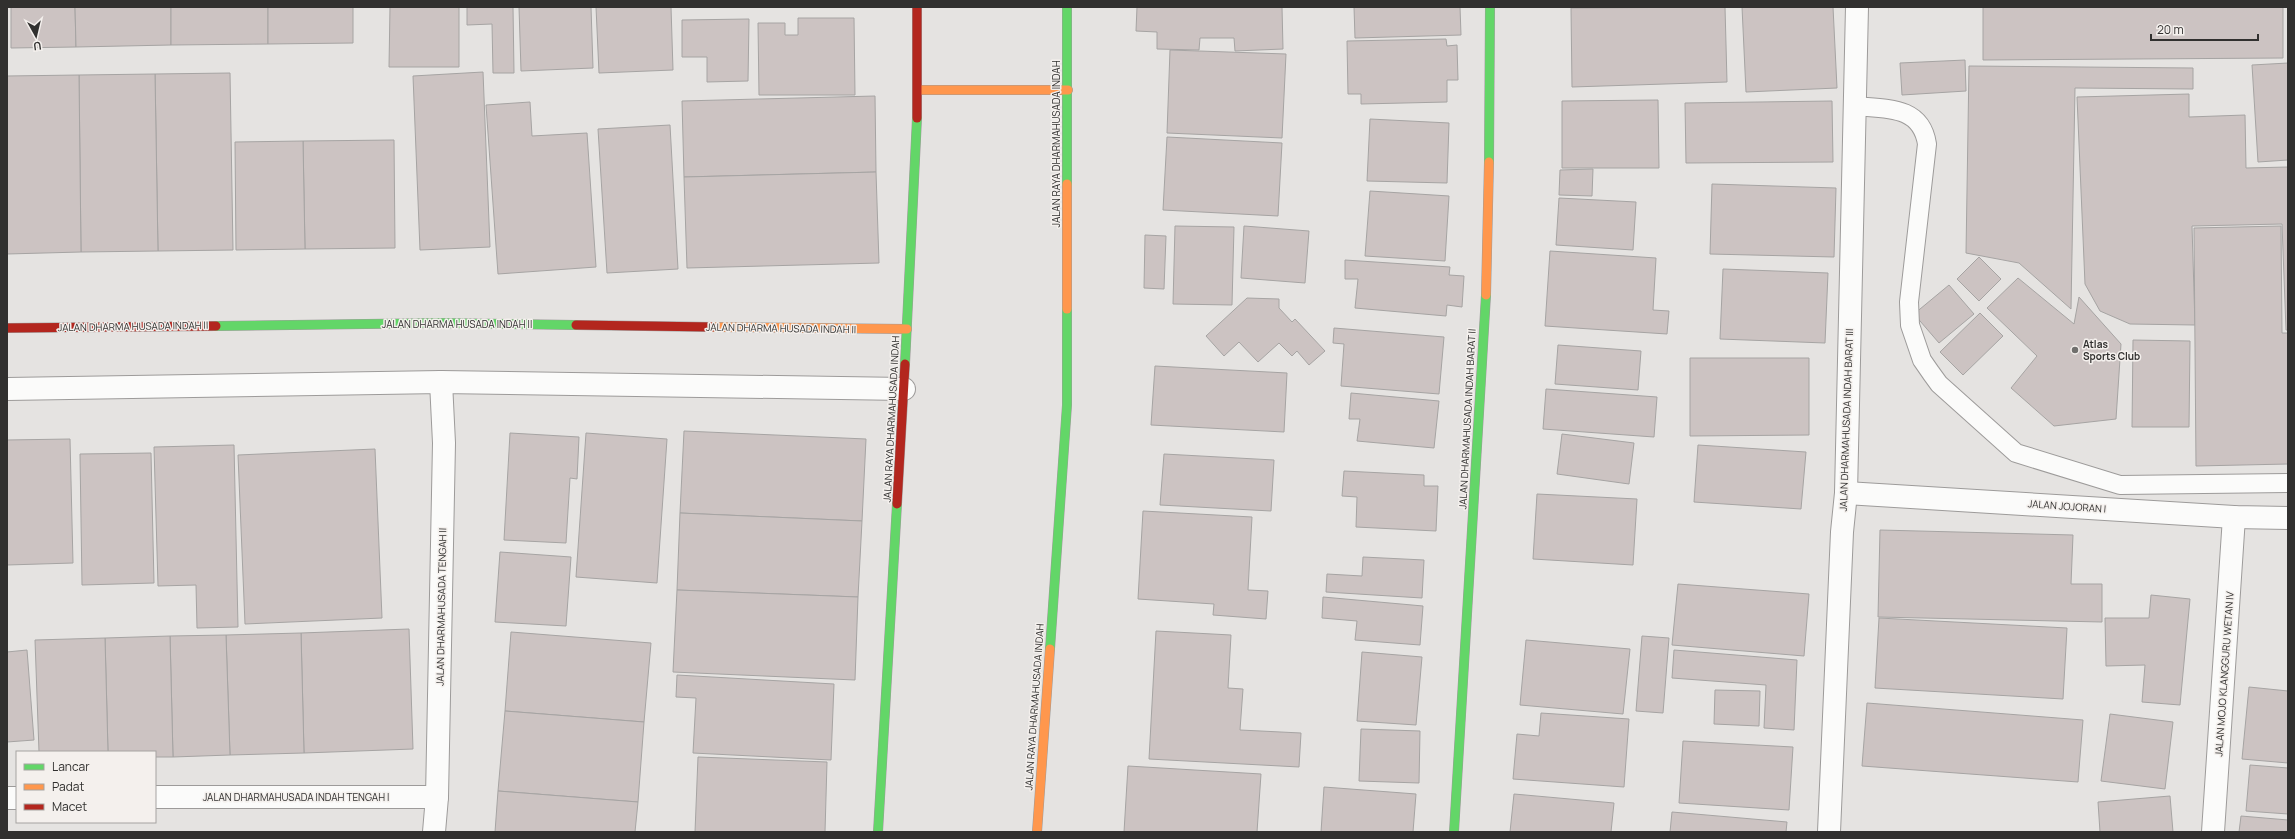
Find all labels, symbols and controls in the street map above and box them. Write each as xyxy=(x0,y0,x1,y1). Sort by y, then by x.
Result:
north arrow xyxy=(16,16,56,56)
scale bar xyxy=(2151,16,2258,42)
text: 20 m xyxy=(2157,21,2184,38)
text: U xyxy=(32,38,42,54)
street label: JALAN RAYA DHARMAHUSADA INDAH xyxy=(1049,60,1063,228)
street label: JALAN DHARMA HUSADA INDAH II xyxy=(382,317,532,331)
street label: JALAN DHARMA HUSADA INDAH II xyxy=(58,318,208,334)
street label: JALAN DHARMA HUSADA INDAH II xyxy=(706,320,856,336)
street label: JALAN DHARMAHUSADA INDAH BARAT II xyxy=(1455,328,1479,510)
street label: JALAN DHARMAHUSADA INDAH BARAT III xyxy=(1836,328,1856,512)
street label: JALAN RAYA DHARMAHUSADA INDAH xyxy=(880,335,902,503)
place label: Atlas Sports Club xyxy=(2083,337,2140,363)
marker: Atlas Sports Club xyxy=(2070,345,2080,355)
street label: JALAN JOJORAN I xyxy=(2027,496,2107,516)
street label: JALAN DHARMAHUSADA TENGAH II xyxy=(433,528,449,686)
street label: JALAN MOJO KLANGGURU WETAN IV xyxy=(2211,591,2237,757)
street label: JALAN RAYA DHARMAHUSADA INDAH xyxy=(1021,623,1047,791)
legend xyxy=(16,751,156,823)
text: Lancar xyxy=(52,758,90,775)
text: Padat xyxy=(52,778,84,795)
street label: JALAN DHARMAHUSADA INDAH TENGAH I xyxy=(203,790,389,804)
text: Macet xyxy=(52,798,87,815)

